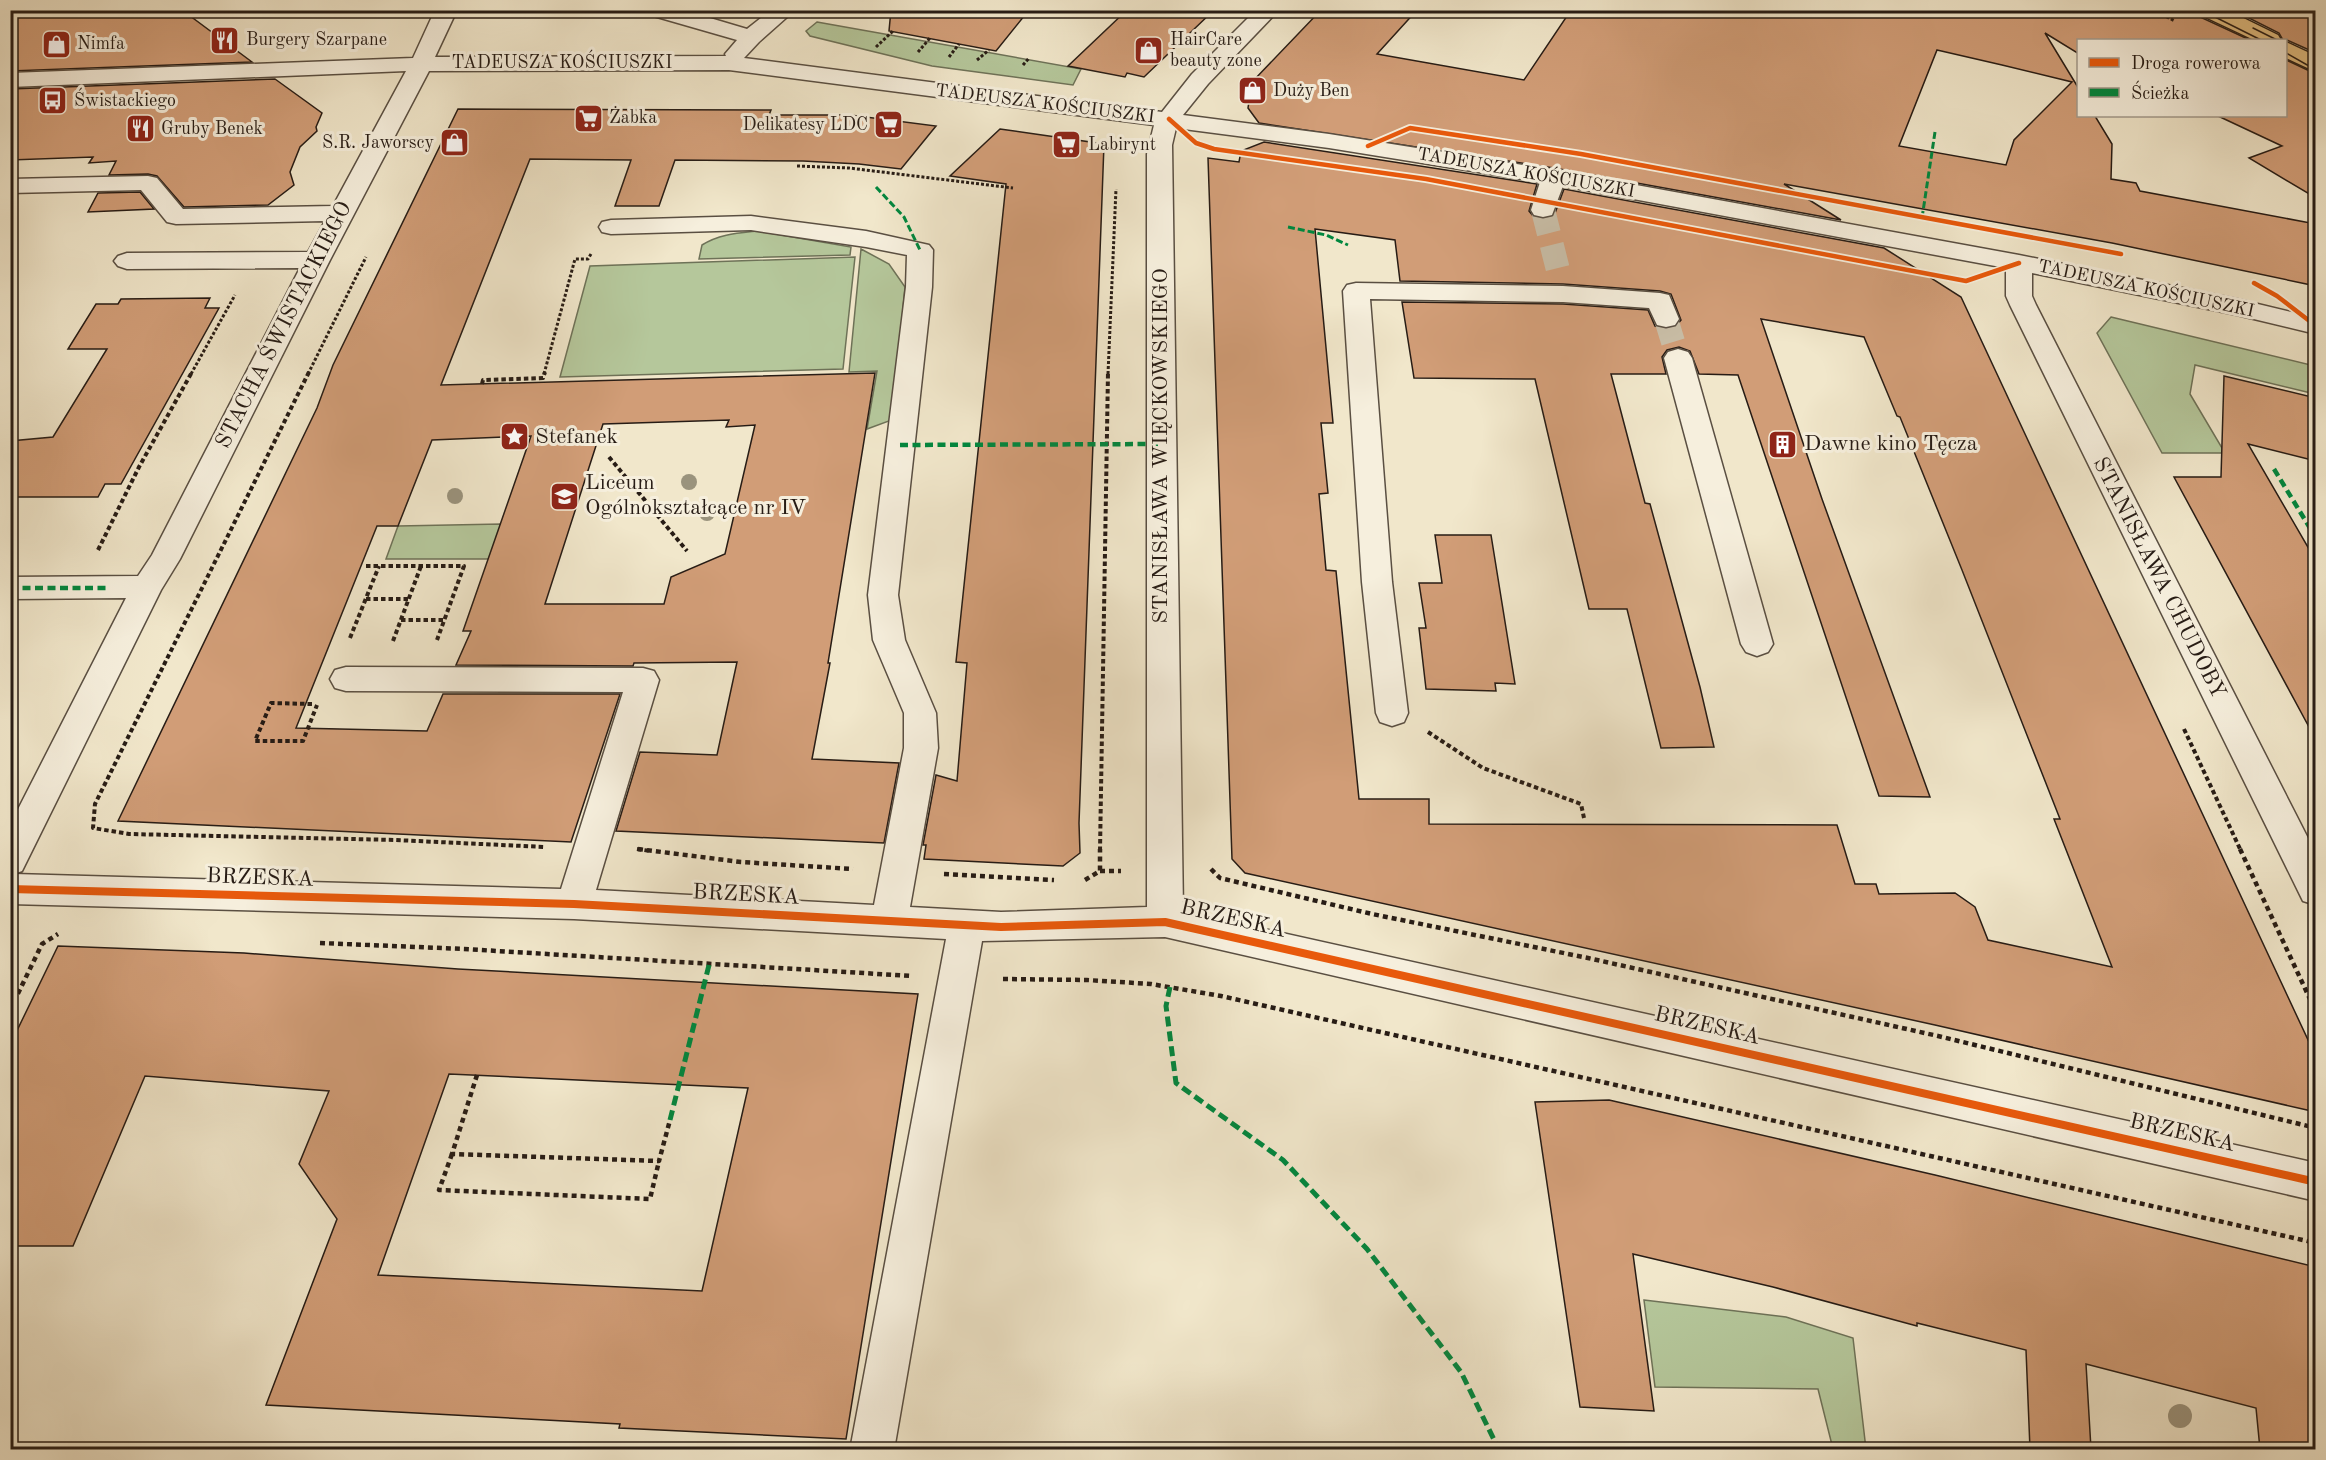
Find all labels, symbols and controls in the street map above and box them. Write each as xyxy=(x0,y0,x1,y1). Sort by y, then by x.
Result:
restaurant icon: Burgery Szarpane xyxy=(209,24,241,56)
shop icon: Nimfa xyxy=(40,28,72,60)
place label: Burgery Szarpane xyxy=(246,31,387,49)
place label: HairCare beauty zone xyxy=(1170,31,1262,70)
shop icon: HairCare beauty zone xyxy=(1133,34,1165,66)
place label: Nimfa xyxy=(77,35,125,53)
legend xyxy=(2077,39,2287,117)
street label: TADEUSZA KOŚCIUSZKI xyxy=(452,49,672,72)
text: Droga rowerowa xyxy=(2131,55,2261,73)
shop icon: Duży Ben xyxy=(1236,75,1268,107)
street label: TADEUSZA KOŚCIUSZKI xyxy=(934,77,1156,126)
text: Ścieżka xyxy=(2131,80,2189,103)
place label: Duży Ben xyxy=(1273,82,1350,100)
bus stop icon: Świstackiego xyxy=(37,85,69,117)
place label: Świstackiego xyxy=(74,87,176,110)
supermarket icon: Żabka xyxy=(572,102,604,134)
place label: Żabka xyxy=(609,106,657,127)
supermarket icon: Delikatesy LDC xyxy=(873,109,905,141)
restaurant icon: Gruby Benek xyxy=(124,113,156,145)
place label: Delikatesy LDC xyxy=(743,116,868,134)
place label: Gruby Benek xyxy=(161,120,263,138)
shop icon: S.R. Jaworscy xyxy=(439,127,471,159)
supermarket icon: Labirynt xyxy=(1051,129,1083,161)
place label: S.R. Jaworscy xyxy=(322,134,434,152)
place label: Labirynt xyxy=(1088,136,1156,154)
street label: TADEUSZA KOŚCIUSZKI xyxy=(1416,140,1637,201)
street label: STACHA ŚWISTACKIEGO xyxy=(208,196,356,452)
street label: TADEUSZA KOŚCIUSZKI xyxy=(2036,252,2257,321)
street label: STANISŁAWA WIĘCKOWSKIEGO xyxy=(1150,268,1172,624)
place icon: Stefanek xyxy=(498,421,530,453)
place label: Stefanek xyxy=(535,426,618,448)
building icon: Dawne kino Tęcza xyxy=(1767,428,1799,460)
place label: Dawne kino Tęcza xyxy=(1804,433,1978,455)
street label: STANISŁAWA CHUDOBY xyxy=(2088,454,2230,702)
place label: Liceum Ogólnokształcące nr IV xyxy=(585,472,806,519)
school or university icon: Liceum Ogólnokształcące nr IV xyxy=(548,480,580,512)
street label: BRZESKA xyxy=(206,865,314,891)
street label: BRZESKA xyxy=(692,881,800,909)
street label: BRZESKA xyxy=(1178,896,1288,942)
street label: BRZESKA xyxy=(1652,1003,1762,1049)
street label: BRZESKA xyxy=(2127,1110,2237,1156)

